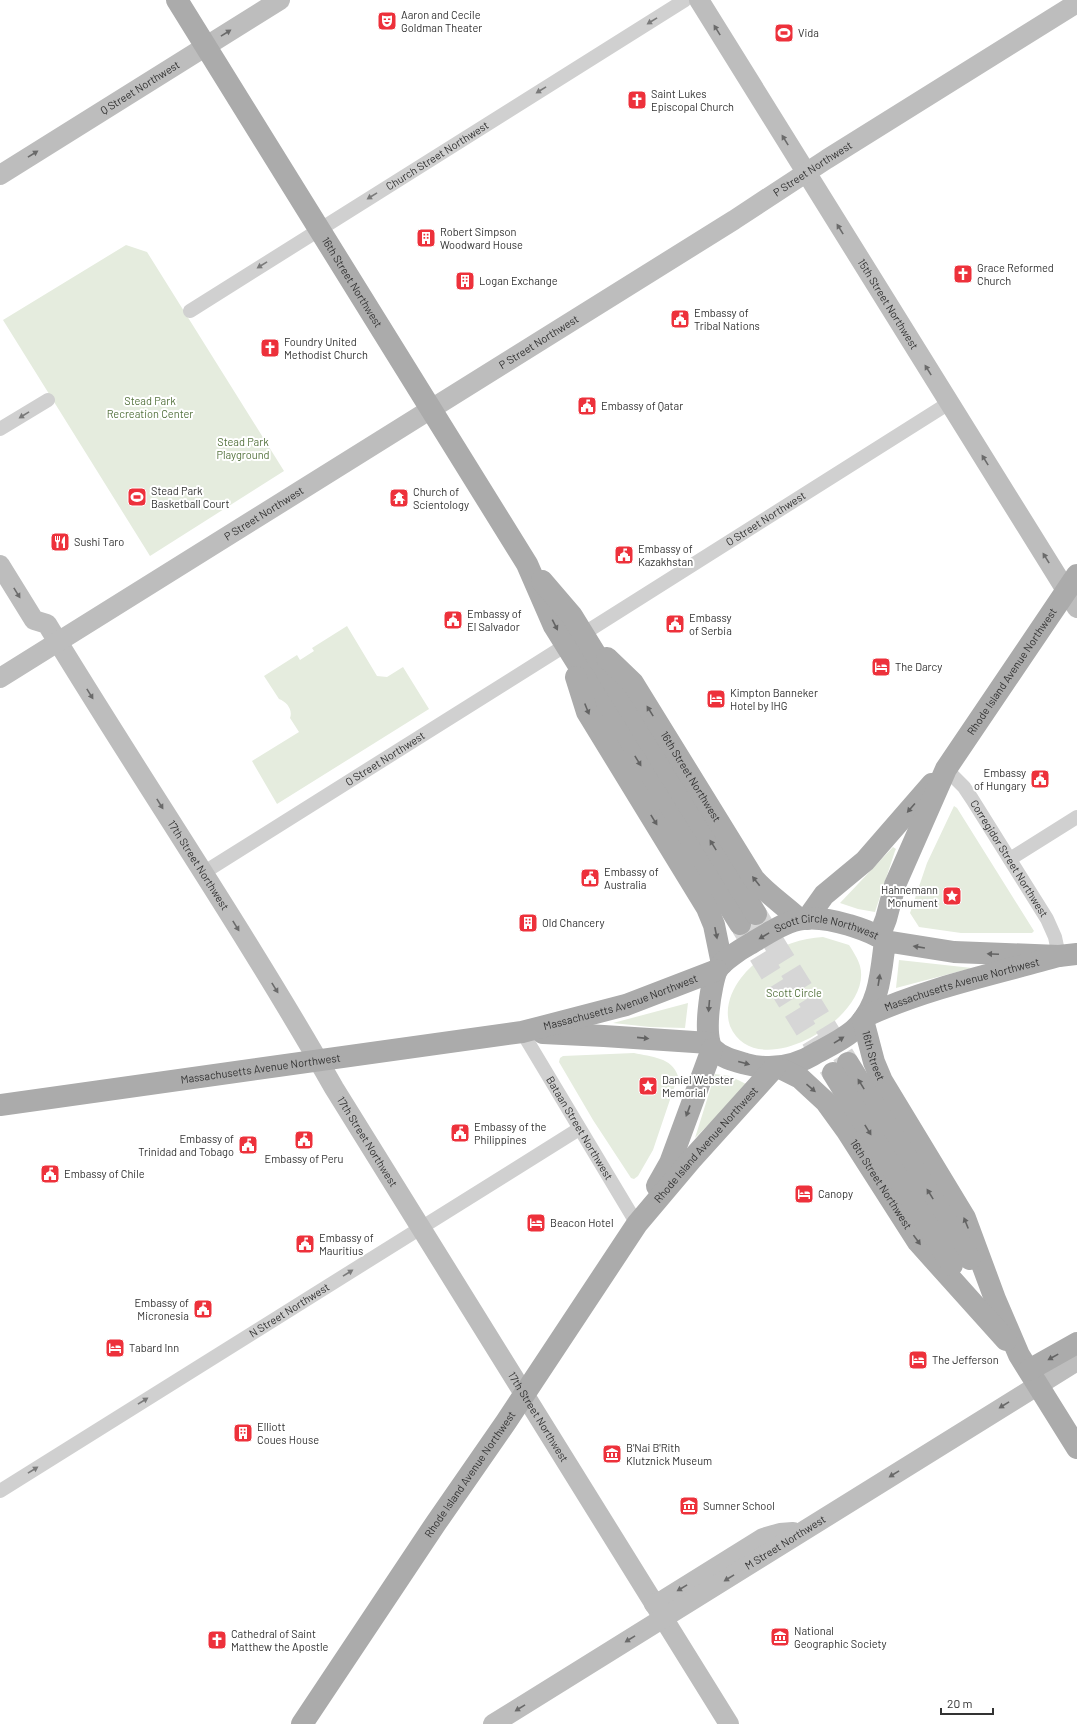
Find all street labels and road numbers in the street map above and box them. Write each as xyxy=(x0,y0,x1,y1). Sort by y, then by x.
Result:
street label: Q Street Northwest xyxy=(98,57,182,117)
street label: Church Street Northwest xyxy=(383,118,491,192)
street label: P Street Northwest xyxy=(770,138,854,199)
street label: 16th Street Northwest xyxy=(319,234,385,330)
street label: 15th Street Northwest xyxy=(855,256,921,351)
street label: P Street Northwest xyxy=(496,312,581,371)
street label: P Street Northwest xyxy=(221,483,306,543)
street label: O Street Northwest xyxy=(723,488,808,548)
street label: Rhode Island Avenue Northwest xyxy=(964,605,1059,737)
street label: O Street Northwest xyxy=(343,728,427,788)
street label: 16th Street Northwest xyxy=(658,729,724,824)
street label: Corregidor Street Northwest xyxy=(968,797,1051,919)
street label: 17th Street Northwest xyxy=(166,818,232,912)
street label: Scott Circle Northwest xyxy=(772,911,881,942)
street label: Massachusetts Avenue Northwest xyxy=(882,955,1041,1013)
street label: Massachusetts Avenue Northwest xyxy=(542,971,699,1032)
street label: 16th Street xyxy=(860,1029,888,1082)
street label: Massachusetts Avenue Northwest xyxy=(180,1050,341,1086)
street label: Bataan Street Northwest xyxy=(544,1074,616,1182)
street label: Rhode Island Avenue Northwest xyxy=(651,1084,760,1205)
street label: 17th Street Northwest xyxy=(335,1094,401,1189)
street label: 16th Street Northwest xyxy=(848,1137,915,1231)
street label: N Street Northwest xyxy=(246,1280,331,1340)
street label: 17th Street Northwest xyxy=(506,1369,572,1464)
street label: Rhode Island Avenue Northwest xyxy=(421,1408,518,1540)
street label: M Street Northwest xyxy=(742,1512,828,1572)

